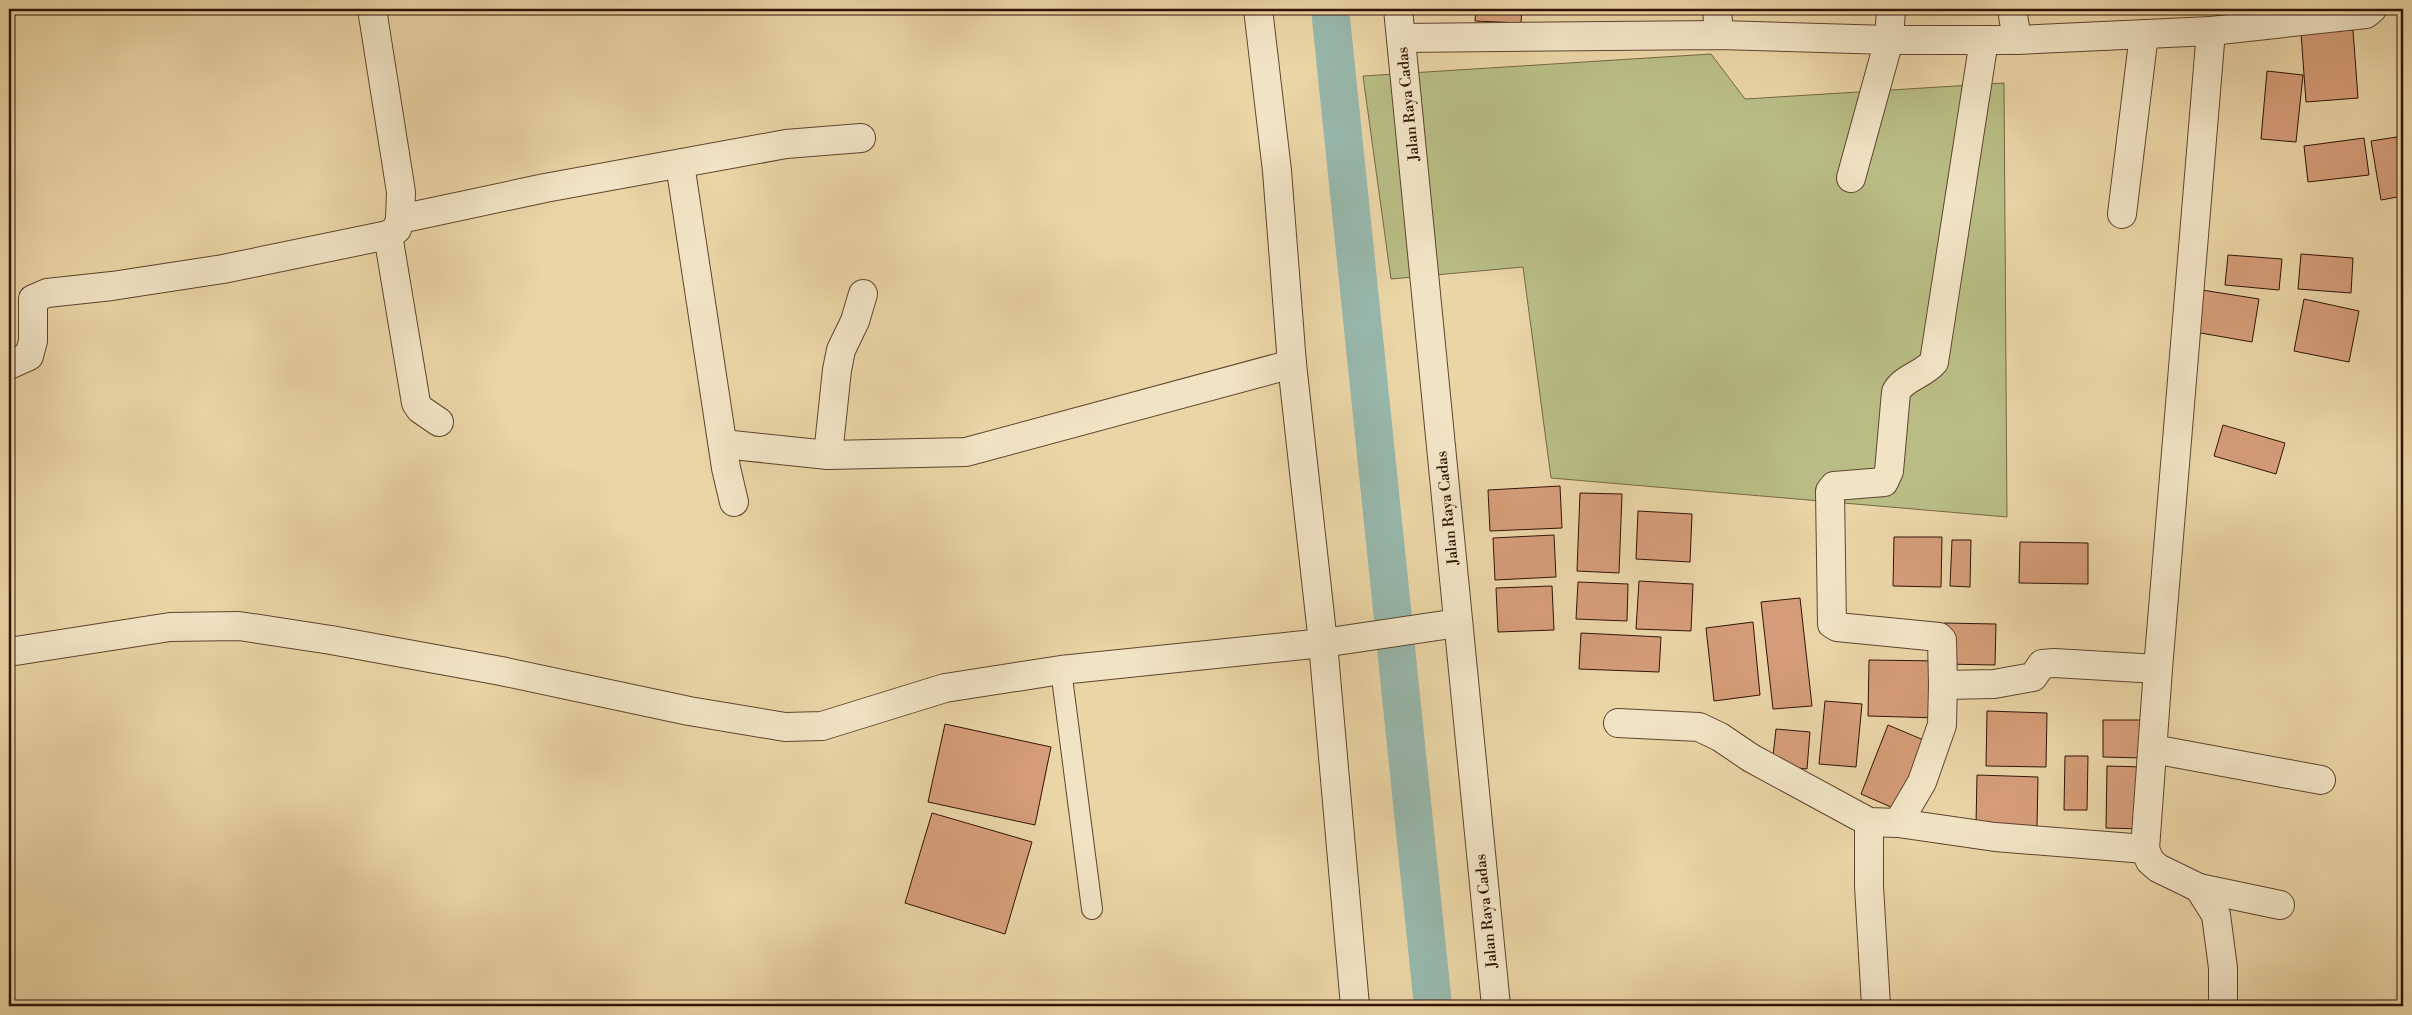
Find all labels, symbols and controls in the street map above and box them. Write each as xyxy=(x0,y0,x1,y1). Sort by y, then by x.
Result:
street label: Jalan Raya Cadas xyxy=(1393,46,1424,163)
street label: Jalan Raya Cadas xyxy=(1432,450,1463,567)
street label: Jalan Raya Cadas xyxy=(1471,853,1502,970)

